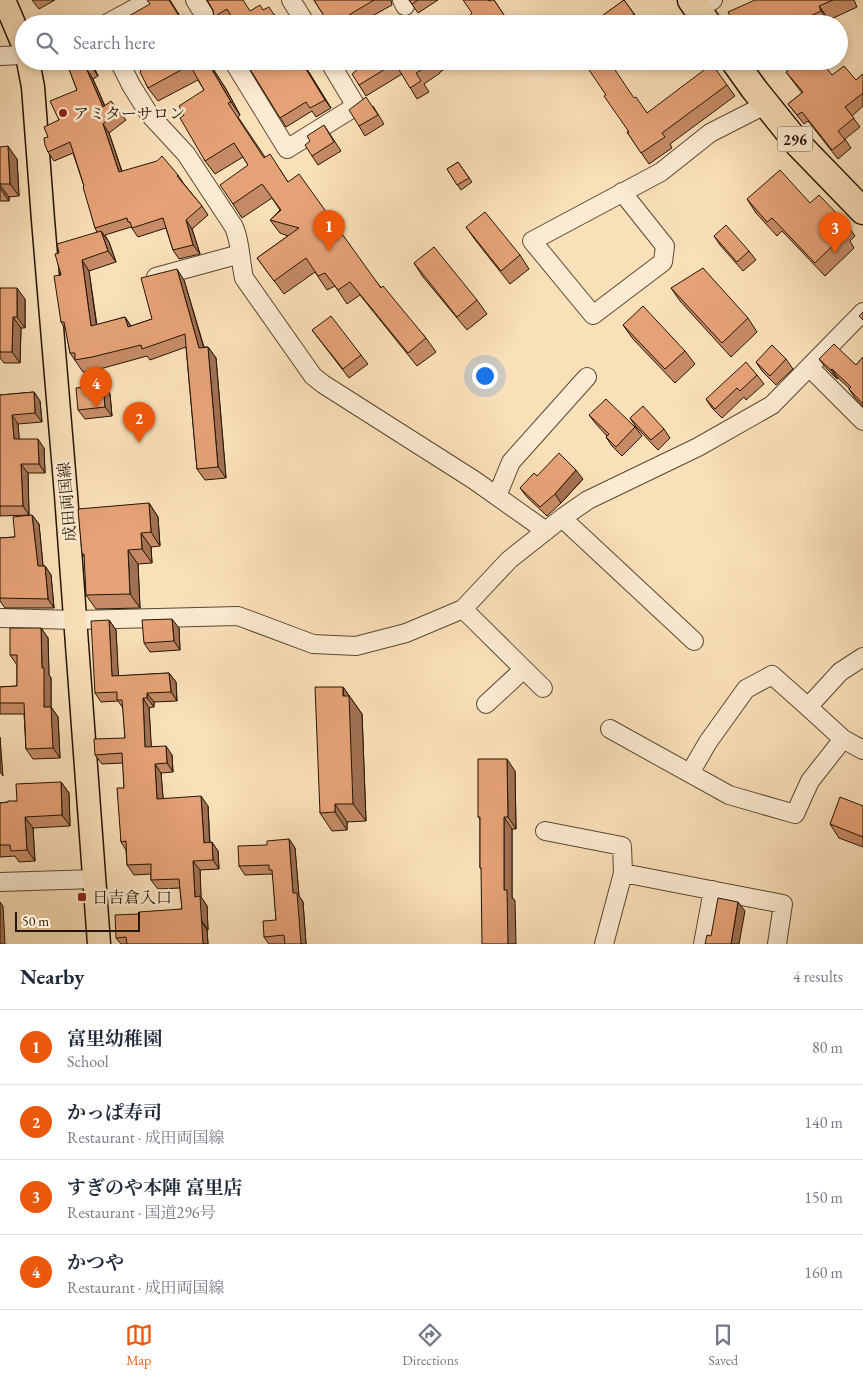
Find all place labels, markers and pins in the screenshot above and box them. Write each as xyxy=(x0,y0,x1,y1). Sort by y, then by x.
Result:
place label: アミターサロン xyxy=(73,103,185,124)
marker: アミターサロン xyxy=(57,107,69,119)
pin: 1 xyxy=(313,210,345,251)
pin: 3 xyxy=(819,212,851,253)
pin: 4 xyxy=(80,367,112,408)
pin: 2 xyxy=(123,402,155,443)
place label: 日吉倉入口 xyxy=(92,887,172,908)
marker: 日吉倉入口 xyxy=(76,891,88,903)

